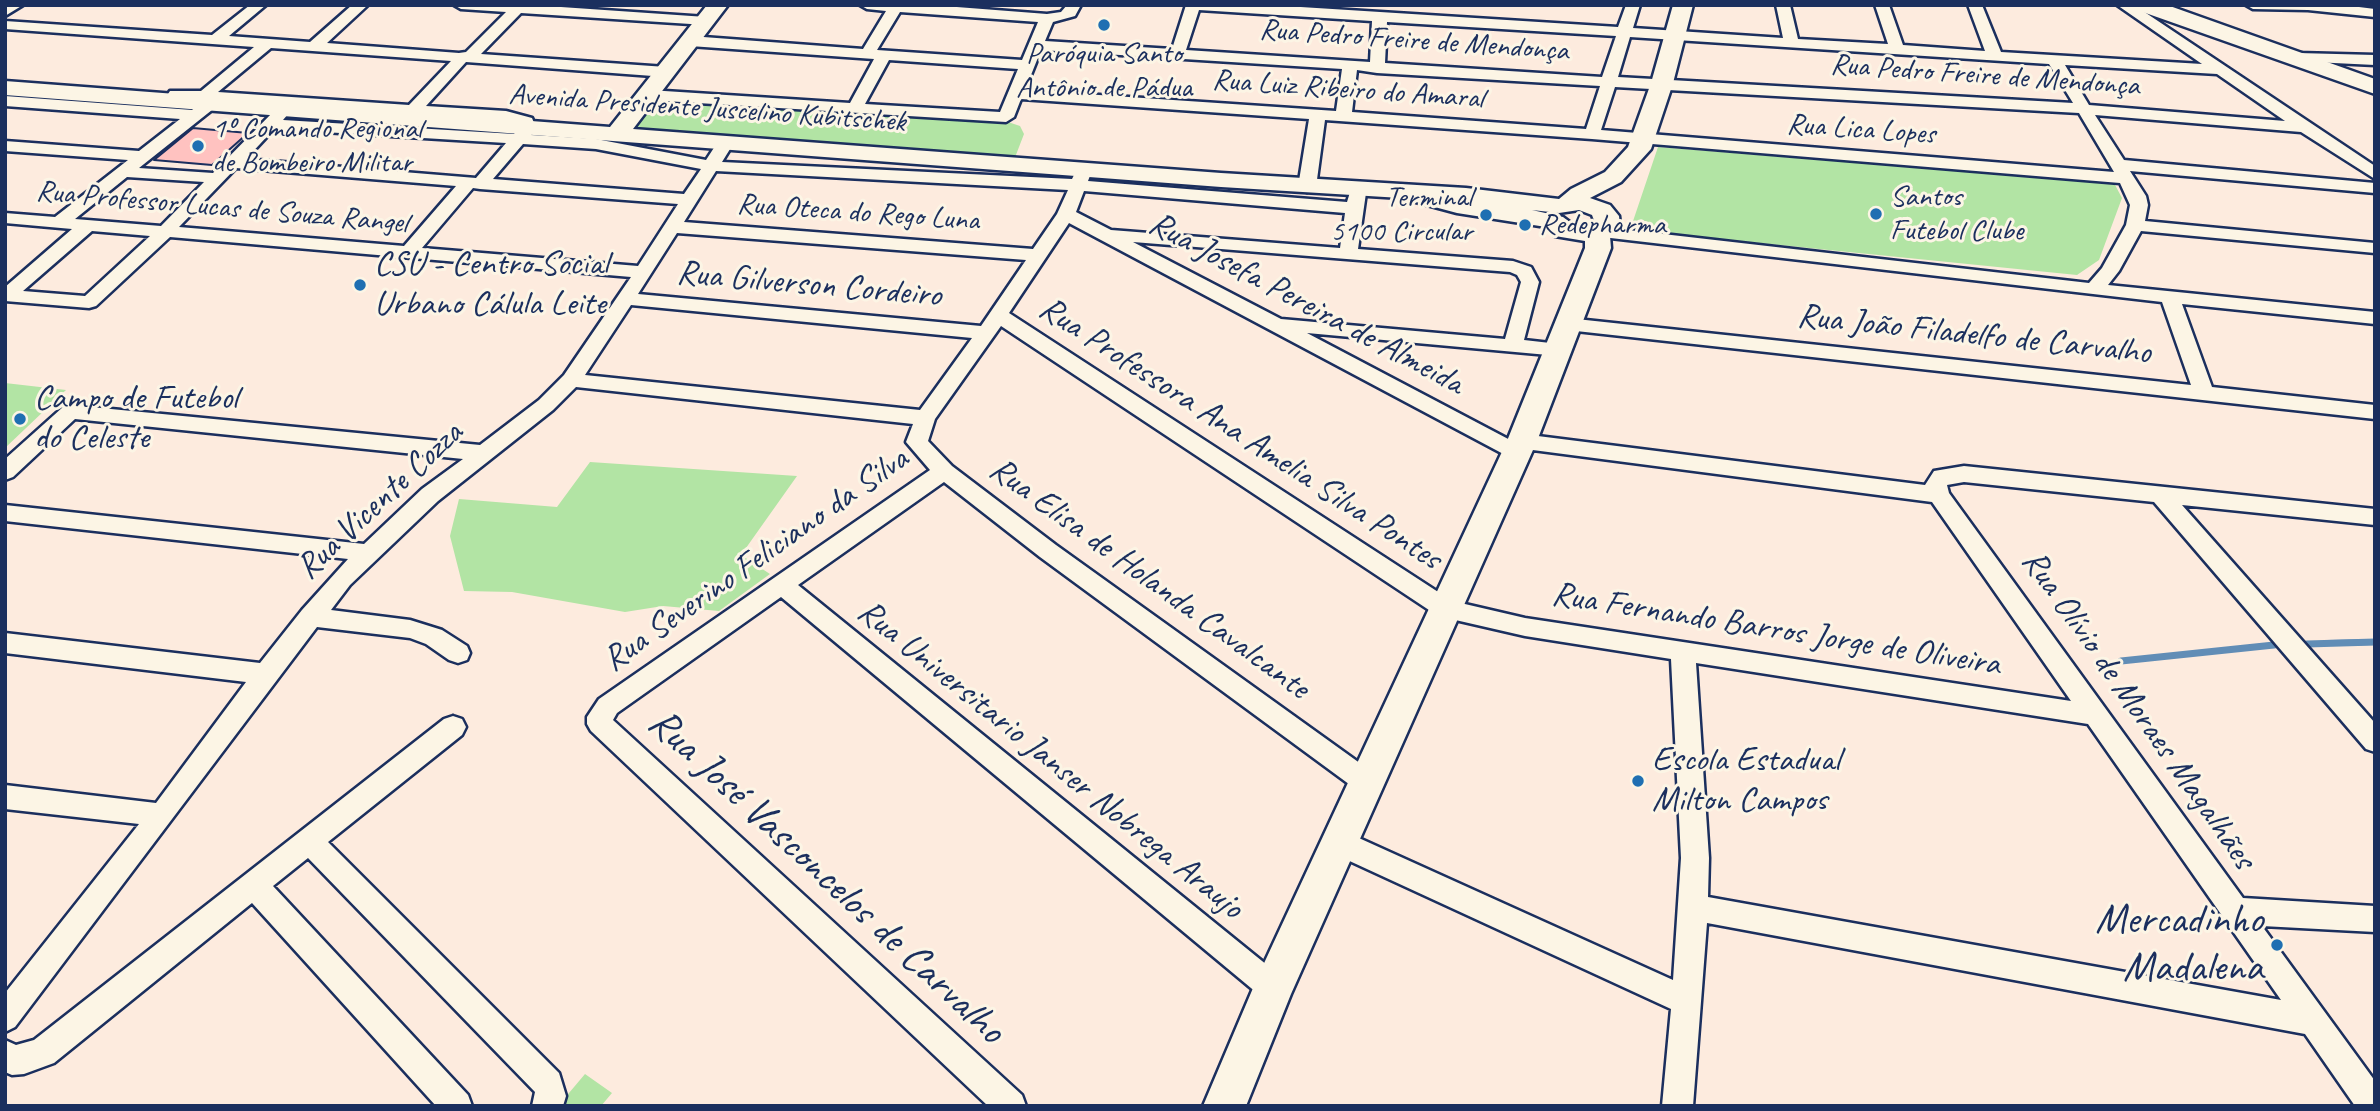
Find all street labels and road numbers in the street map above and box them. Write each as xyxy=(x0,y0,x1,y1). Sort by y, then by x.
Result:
street label: Rua Pedro Freire de Mendonça xyxy=(1258,12,1570,70)
street label: Rua Pedro Freire de Mendonça xyxy=(1829,47,2141,105)
street label: Rua Luiz Ribeiro do Amaral xyxy=(1211,63,1485,117)
street label: Avenida Presidente Juscelino Kubitschek xyxy=(508,77,906,141)
street label: Rua Lica Lopes xyxy=(1785,107,1937,153)
street label: Rua Professor Lucas de Souza Rangel xyxy=(35,174,409,242)
street label: Rua Oteca do Rego Luna xyxy=(736,187,980,239)
street label: Rua Josefa Pereira de Almeida xyxy=(1141,203,1471,405)
street label: Rua Gilverson Cordeiro xyxy=(675,253,943,317)
street label: Rua Professora Ana Amelia Silva Pontes xyxy=(1031,288,1449,580)
street label: Rua João Filadelfo de Carvalho xyxy=(1795,296,2153,374)
street label: Rua Vicente Cozza xyxy=(288,413,472,589)
street label: Rua Severino Feliciano da Silva xyxy=(595,439,917,681)
street label: Rua Elisa de Holanda Cavalcante xyxy=(981,449,1317,709)
street label: Rua Olívio de Moraes Magalhães xyxy=(2012,542,2264,878)
street label: Rua Fernando Barros Jorge de Oliveira xyxy=(1549,574,2003,686)
street label: Rua Universitario Janser Nobrega Araujo xyxy=(849,591,1251,929)
street label: Rua José Vasconcelos de Carvalho xyxy=(637,698,1015,1056)

